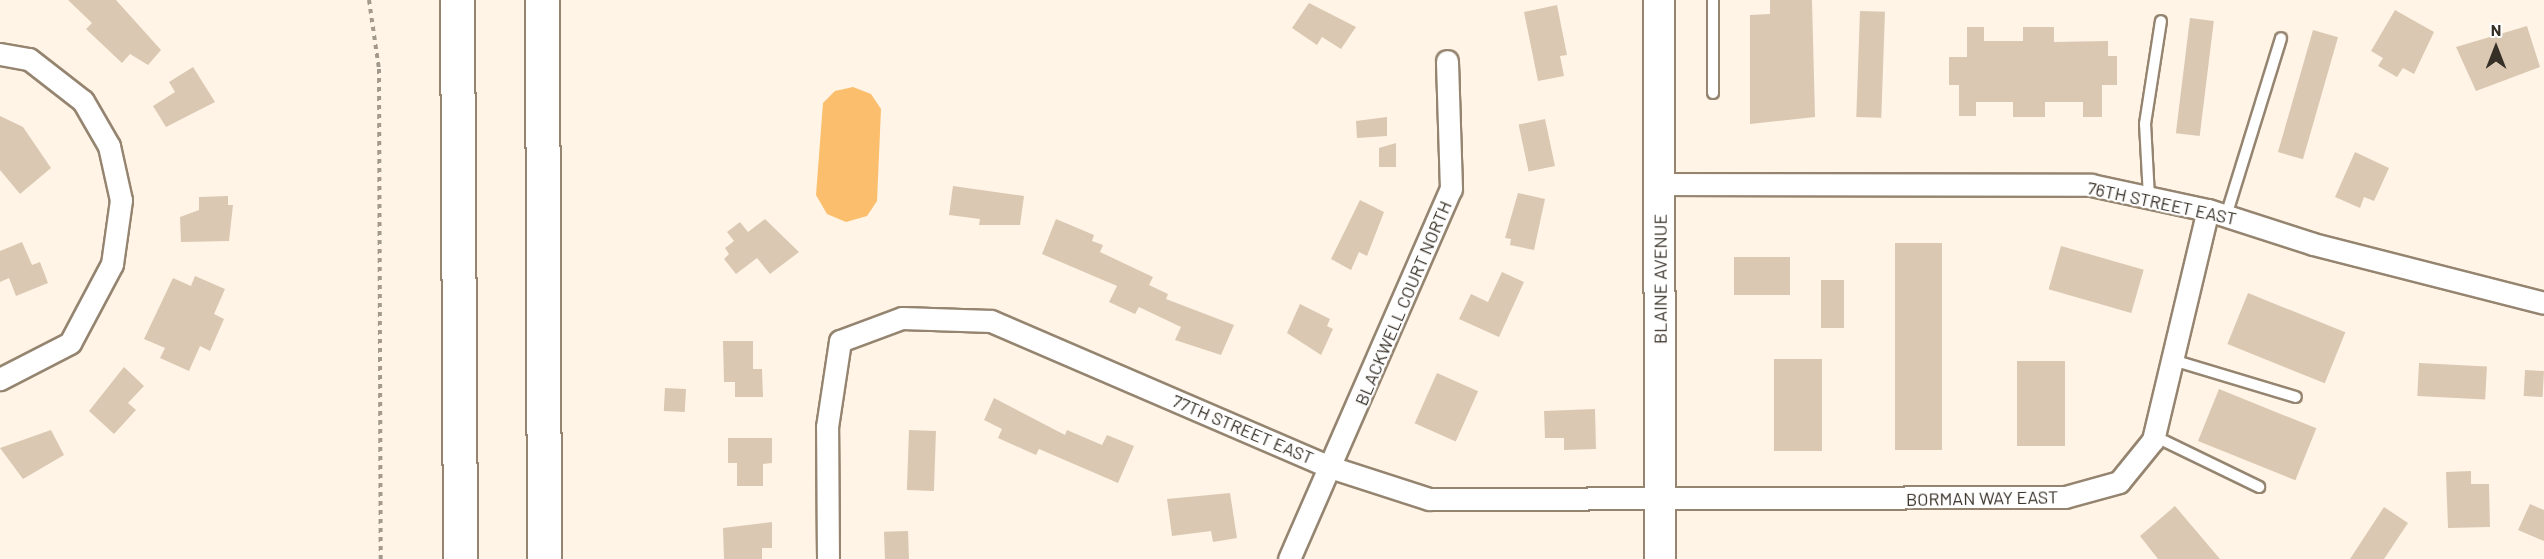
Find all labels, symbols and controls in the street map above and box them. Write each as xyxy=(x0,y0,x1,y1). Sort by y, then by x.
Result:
north arrow xyxy=(2466,18,2526,78)
text: N xyxy=(2491,20,2501,39)
street label: 76TH STREET EAST xyxy=(2085,177,2239,229)
street label: BLACKWELL COURT NORTH xyxy=(1350,197,1456,409)
street label: BLAINE AVENUE xyxy=(1649,214,1671,344)
street label: 77TH STREET EAST xyxy=(1169,390,1317,468)
street label: BORMAN WAY EAST xyxy=(1906,486,2058,510)

